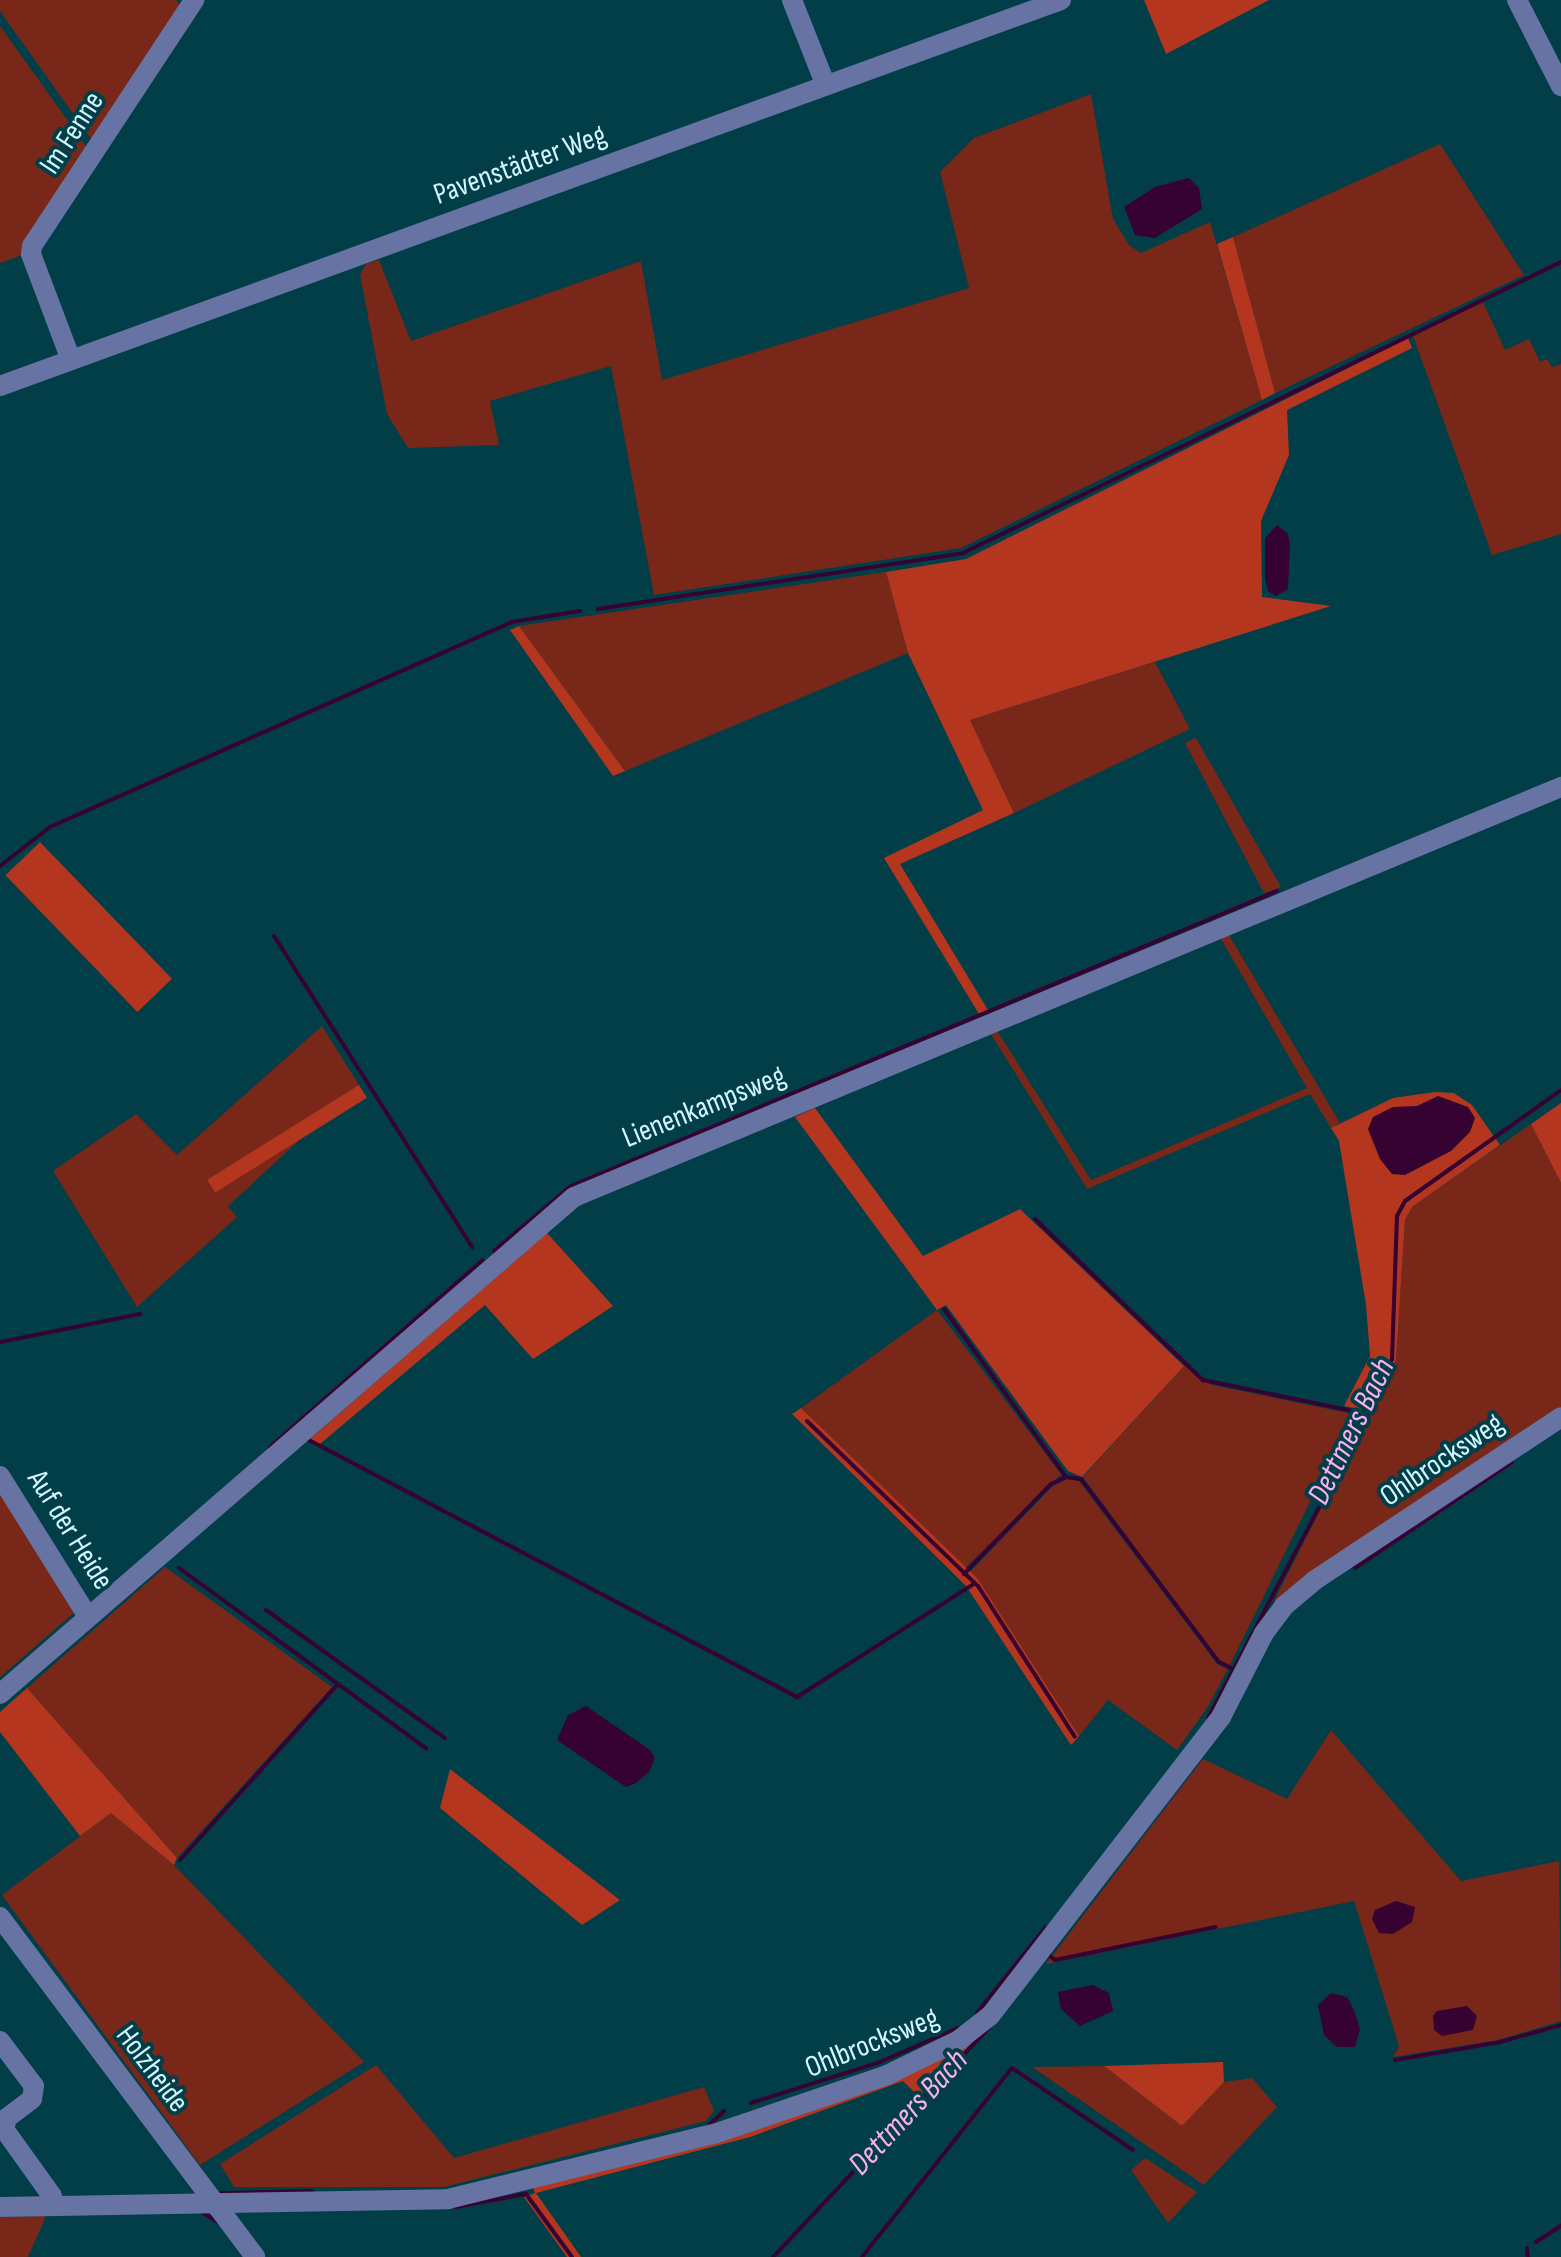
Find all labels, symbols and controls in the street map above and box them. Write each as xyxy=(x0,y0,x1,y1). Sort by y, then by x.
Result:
street label: Im Fenne xyxy=(32,85,112,181)
street label: Pavenstädter Weg xyxy=(429,117,611,213)
street label: Lienenkampsweg xyxy=(617,1058,791,1156)
water label: Dettmers Bach xyxy=(1300,1353,1404,1511)
street label: Ohlbrocksweg xyxy=(1374,1406,1510,1514)
street label: Auf der Heide xyxy=(19,1464,121,1596)
street label: Ohlbrocksweg xyxy=(800,2000,944,2086)
street label: Holzheide xyxy=(108,2019,196,2119)
water label: Dettmers Bach xyxy=(841,2042,977,2184)

